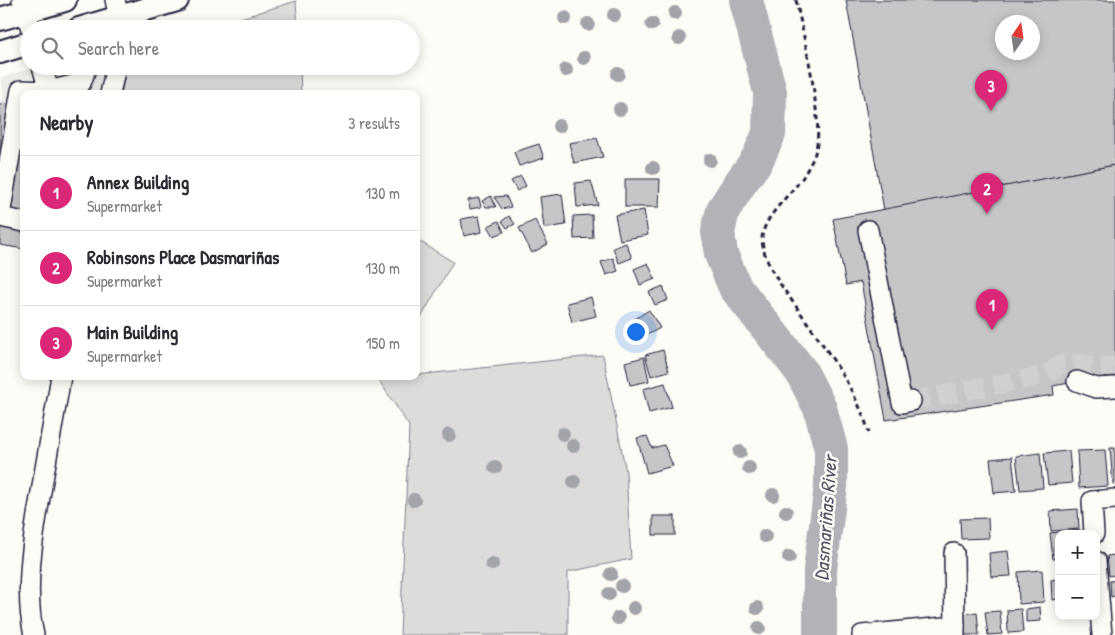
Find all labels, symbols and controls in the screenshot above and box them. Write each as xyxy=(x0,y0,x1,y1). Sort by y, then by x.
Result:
north arrow xyxy=(995,15,1040,60)
search box xyxy=(20,20,420,75)
icon: search xyxy=(38,34,66,62)
text: Search here xyxy=(78,35,159,61)
pin: 3 xyxy=(975,70,1007,111)
text: Nearby xyxy=(40,108,93,137)
text: 3 results xyxy=(348,112,400,134)
text: Annex Building xyxy=(87,169,189,195)
pin: 2 xyxy=(971,173,1003,214)
text: 1 xyxy=(53,182,59,204)
text: 130 m xyxy=(365,182,400,204)
text: Supermarket xyxy=(87,195,162,217)
text: Robinsons Place Dasmariñas xyxy=(87,244,279,270)
text: 2 xyxy=(52,257,60,279)
text: 130 m xyxy=(365,257,400,279)
text: Supermarket xyxy=(87,270,162,292)
pin: 1 xyxy=(976,289,1008,330)
text: Main Building xyxy=(87,319,178,345)
your location xyxy=(623,319,649,345)
text: 3 xyxy=(52,332,60,354)
text: 150 m xyxy=(366,332,400,354)
text: Supermarket xyxy=(87,345,162,367)
water label: Dasmariñas River xyxy=(807,452,843,581)
map controls xyxy=(1055,530,1100,620)
button: + xyxy=(1055,530,1100,575)
button: − xyxy=(1055,575,1100,620)

